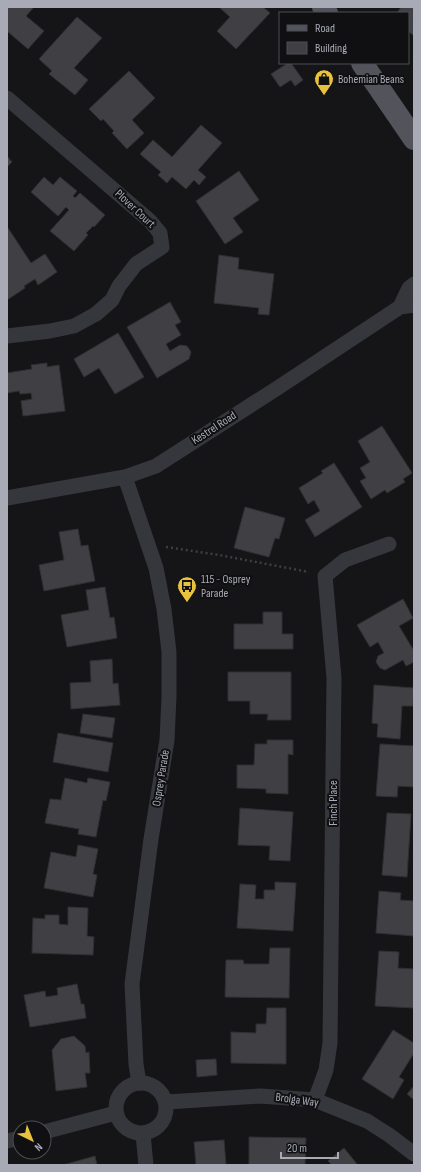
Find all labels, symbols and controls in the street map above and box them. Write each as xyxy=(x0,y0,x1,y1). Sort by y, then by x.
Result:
legend xyxy=(279,12,409,64)
text: Road xyxy=(315,21,335,36)
text: Building xyxy=(315,41,347,56)
shop icon: Bohemian Beans xyxy=(313,68,335,96)
place label: Bohemian Beans xyxy=(338,72,404,87)
street label: Plover Court xyxy=(112,187,159,232)
street label: Kestrel Road xyxy=(189,408,239,448)
place label: 115 - Osprey Parade xyxy=(201,572,251,601)
bus stop icon: 115 - Osprey Parade xyxy=(176,575,198,603)
street label: Osprey Parade xyxy=(149,749,173,807)
street label: Finch Place xyxy=(326,780,341,826)
street label: Brolga Way xyxy=(274,1090,320,1111)
north arrow xyxy=(12,1120,52,1160)
scale bar xyxy=(281,1134,338,1160)
text: N xyxy=(32,1140,45,1154)
text: 20 m xyxy=(287,1141,307,1156)

